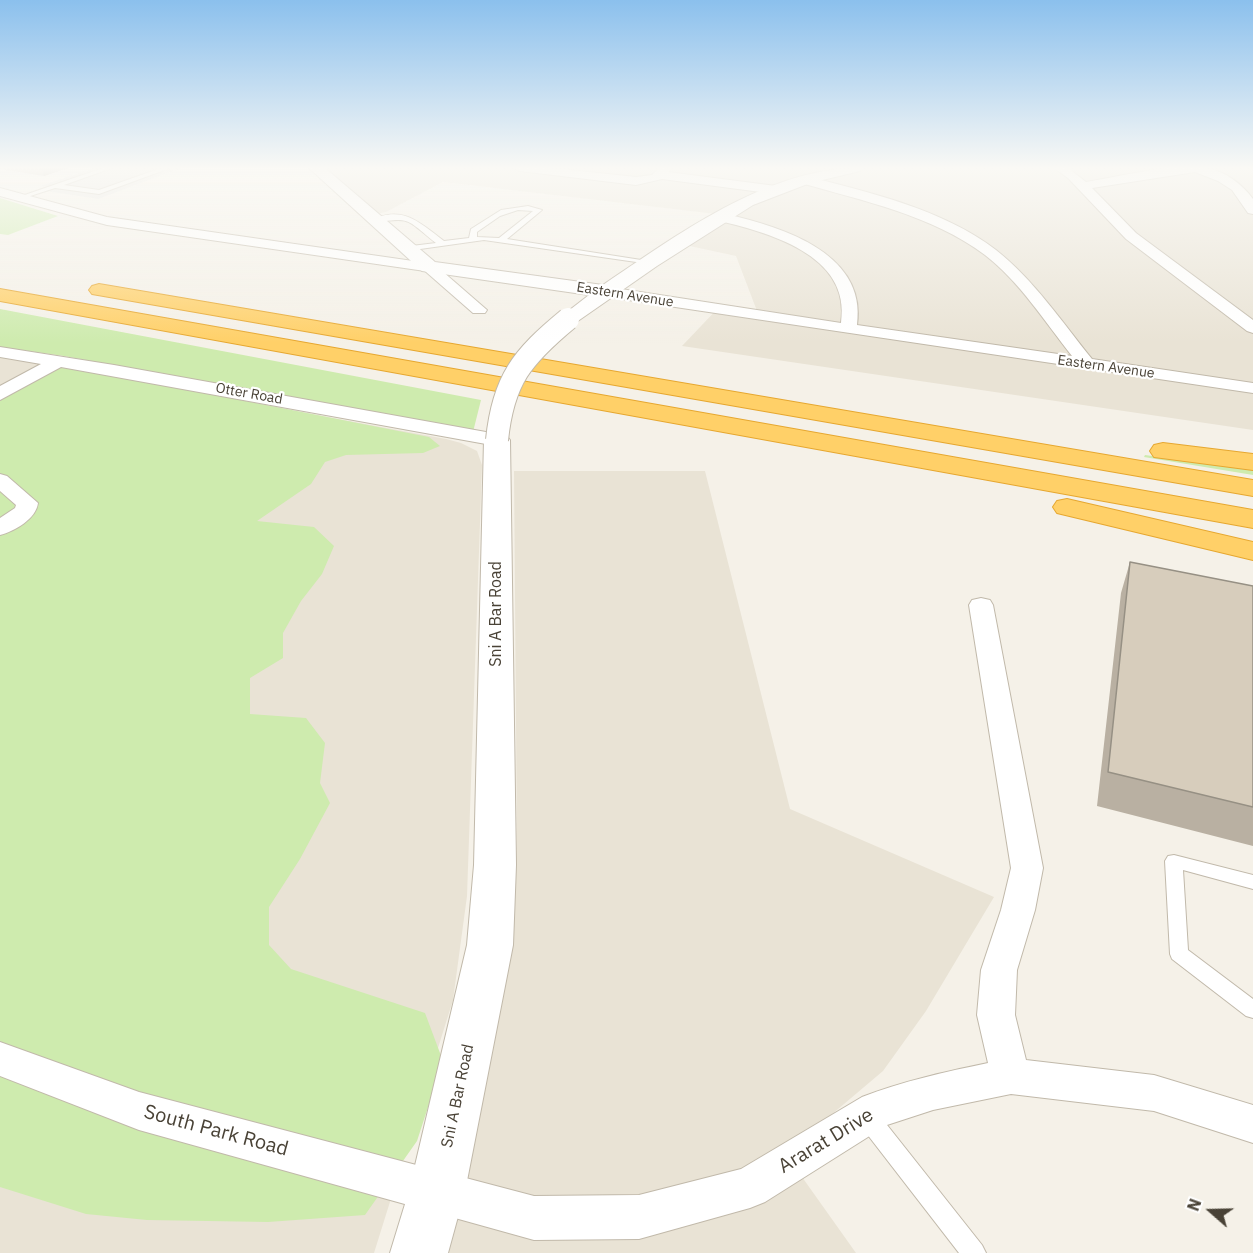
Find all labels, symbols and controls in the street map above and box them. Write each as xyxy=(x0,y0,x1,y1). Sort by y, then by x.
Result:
street label: Eastern Avenue xyxy=(575,279,675,311)
street label: Eastern Avenue xyxy=(1056,352,1156,382)
street label: Otter Road xyxy=(214,380,284,408)
street label: Sni A Bar Road xyxy=(486,561,506,667)
street label: Sni A Bar Road xyxy=(438,1042,478,1150)
street label: South Park Road xyxy=(141,1100,291,1162)
street label: Ararat Drive xyxy=(774,1103,878,1179)
north arrow xyxy=(1181,1181,1241,1241)
text: N xyxy=(1183,1196,1205,1214)

